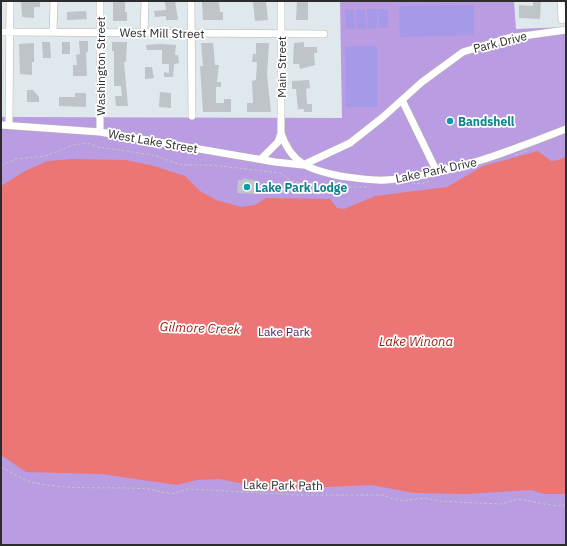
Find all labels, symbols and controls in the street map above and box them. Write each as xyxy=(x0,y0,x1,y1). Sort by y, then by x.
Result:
street label: Washington Street xyxy=(93,16,108,116)
street label: West Mill Street xyxy=(119,25,205,41)
street label: Park Drive xyxy=(472,28,529,56)
street label: Main Street xyxy=(274,36,289,98)
place label: Bandshell xyxy=(458,114,515,129)
marker: Bandshell xyxy=(445,116,455,126)
street label: West Lake Street xyxy=(107,126,199,156)
street label: Lake Park Drive xyxy=(394,154,479,186)
place label: Lake Park Lodge xyxy=(255,180,347,195)
marker: Lake Park Lodge xyxy=(242,182,252,192)
water label: Gilmore Creek xyxy=(159,318,241,338)
park label: Lake Park xyxy=(258,324,311,339)
water label: Lake Winona xyxy=(379,333,453,350)
street label: Lake Park Path xyxy=(243,477,323,493)

